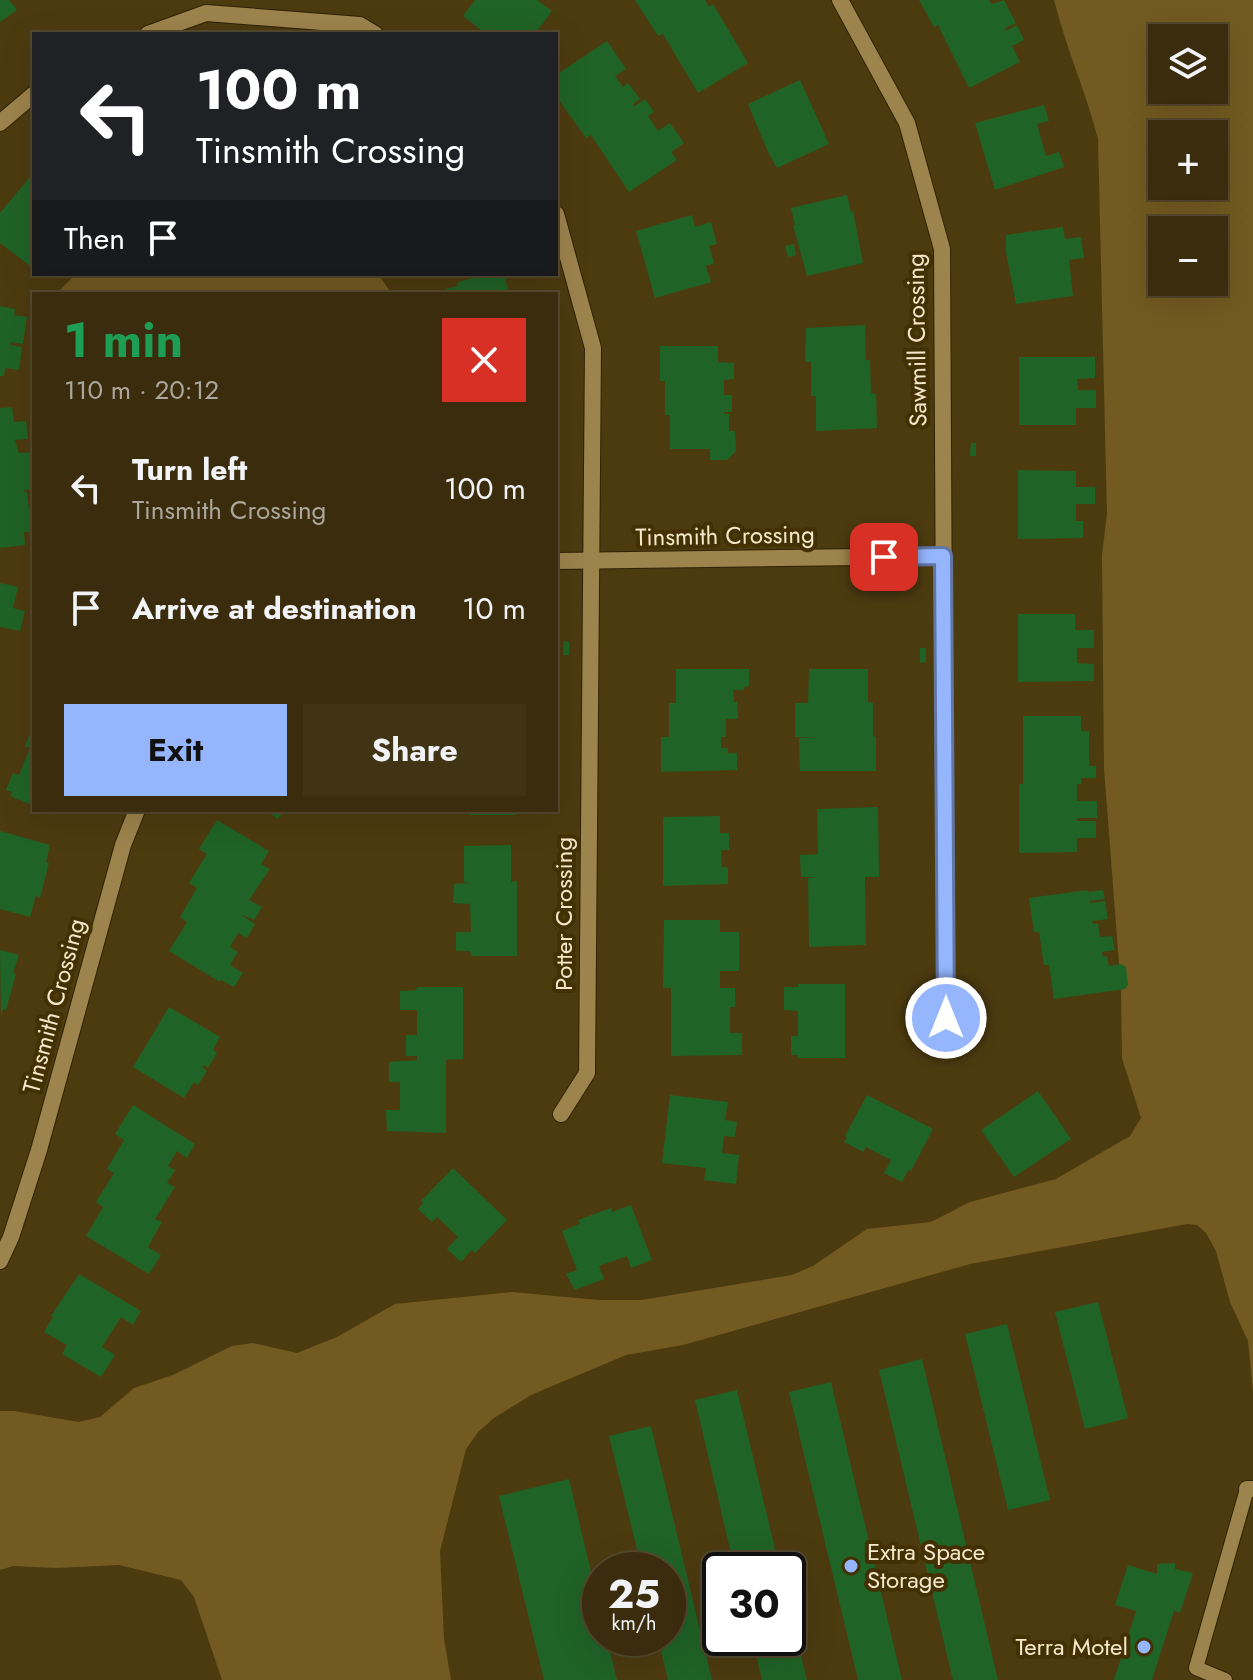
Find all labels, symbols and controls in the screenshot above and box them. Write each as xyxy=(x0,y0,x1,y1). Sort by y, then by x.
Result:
map controls xyxy=(1148,24,1228,296)
button: layers xyxy=(1148,24,1228,104)
text: 100 m xyxy=(196,49,361,130)
icon: left xyxy=(64,64,168,168)
button: + xyxy=(1148,120,1228,200)
text: Tinsmith Crossing xyxy=(196,124,465,176)
icon: arrive xyxy=(141,216,185,260)
button: − xyxy=(1148,216,1228,296)
text: Then xyxy=(64,217,125,260)
street label: Sawmill Crossing xyxy=(897,253,936,427)
text: 1 min xyxy=(64,306,183,375)
button: close xyxy=(442,318,526,402)
text: 110 m · 20:12 xyxy=(64,371,219,409)
text: Turn left xyxy=(132,448,247,491)
icon: left xyxy=(64,466,108,510)
text: 100 m xyxy=(444,467,526,510)
text: Tinsmith Crossing xyxy=(132,491,326,529)
street label: Tinsmith Crossing xyxy=(635,516,815,555)
pin xyxy=(850,523,918,591)
icon: arrive xyxy=(862,535,906,579)
icon: arrive xyxy=(64,586,108,630)
text: Arrive at destination xyxy=(132,587,417,630)
text: 10 m xyxy=(462,587,526,630)
button: Exit xyxy=(64,704,287,796)
button: Share xyxy=(303,704,526,796)
street label: Potter Crossing xyxy=(546,837,581,991)
street label: Tinsmith Crossing xyxy=(13,915,94,1097)
position arrow xyxy=(904,976,988,1060)
place label: Extra Space Storage xyxy=(867,1534,985,1597)
speed limit sign: 30 xyxy=(702,1552,806,1656)
marker: Extra Space Storage xyxy=(842,1557,860,1575)
text: 25 xyxy=(608,1565,660,1623)
text: km/h xyxy=(611,1609,657,1638)
place label: Terra Motel xyxy=(1015,1629,1128,1664)
marker: Terra Motel xyxy=(1135,1638,1153,1656)

